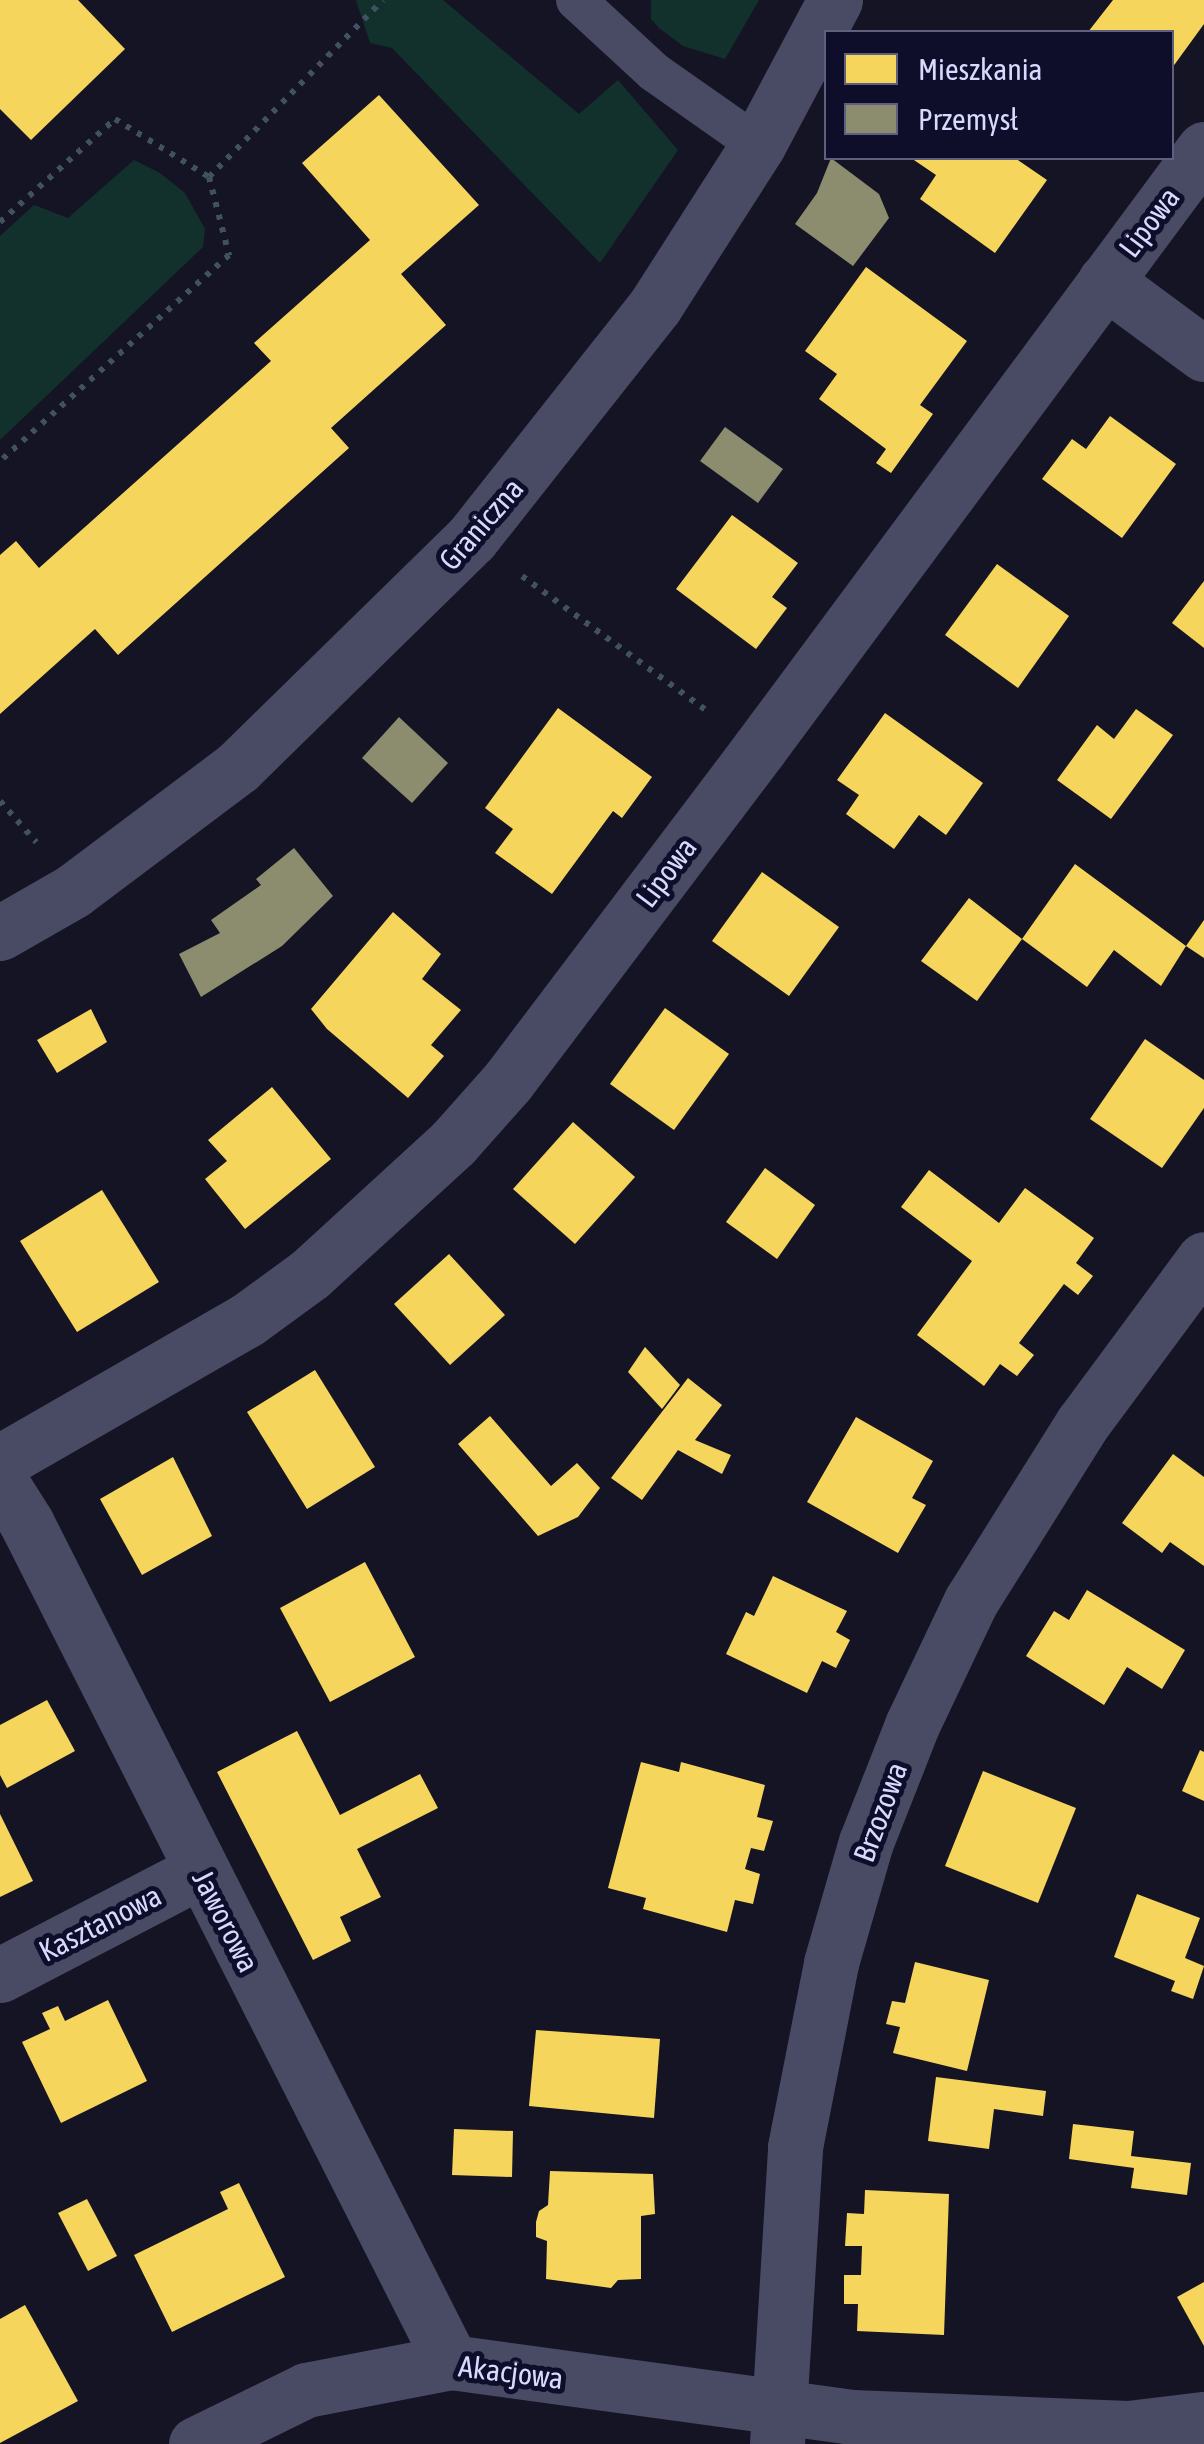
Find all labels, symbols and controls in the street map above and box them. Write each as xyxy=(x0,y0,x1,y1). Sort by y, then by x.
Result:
legend xyxy=(824,30,1174,160)
text: Mieszkania xyxy=(918,52,1043,86)
text: Przemysł xyxy=(918,102,1018,136)
street label: Lipowa xyxy=(1111,180,1187,264)
street label: Graniczna xyxy=(431,471,531,577)
street label: Lipowa xyxy=(628,830,704,914)
street label: Brzozowa xyxy=(845,1757,915,1867)
street label: Jaworowa xyxy=(185,1864,267,1978)
street label: Kasztanowa xyxy=(33,1877,167,1969)
street label: Akacjowa xyxy=(457,2348,565,2396)

